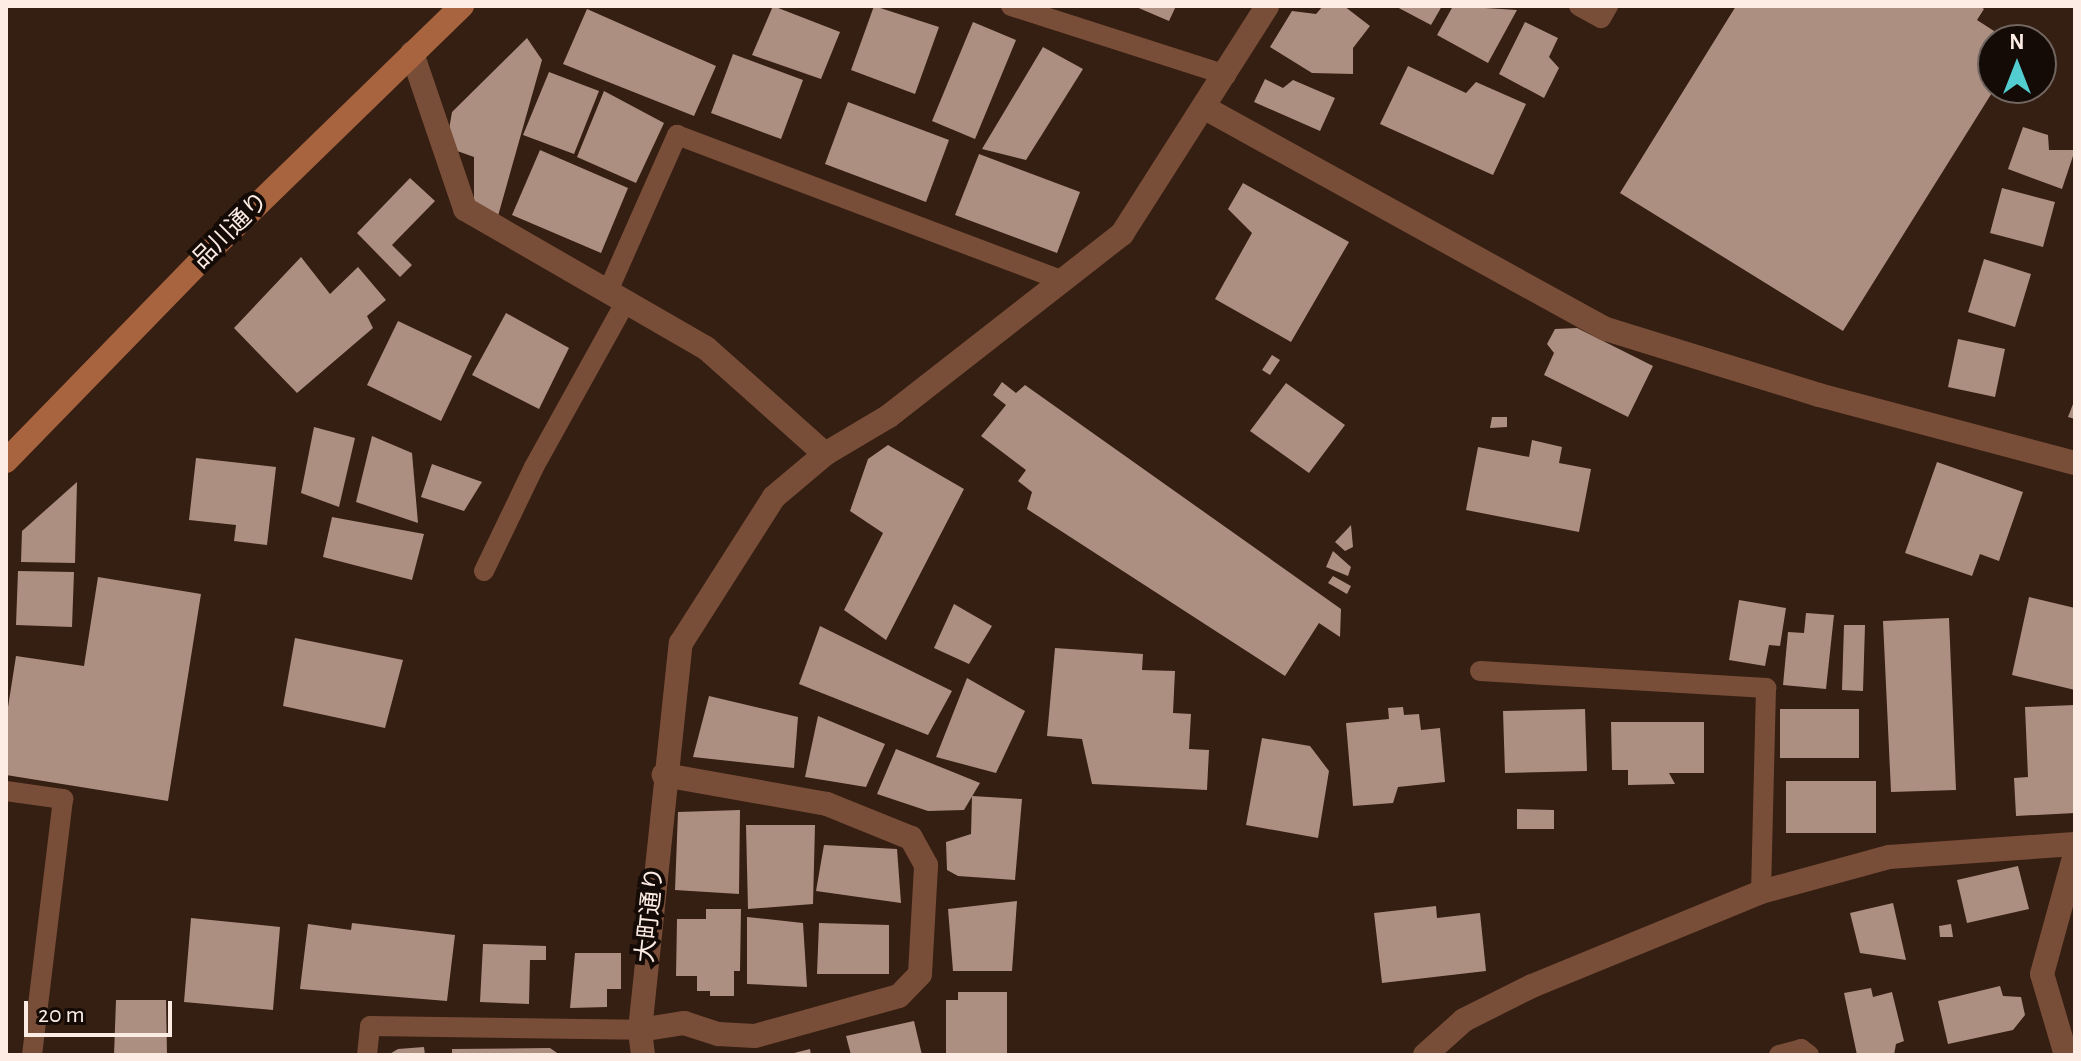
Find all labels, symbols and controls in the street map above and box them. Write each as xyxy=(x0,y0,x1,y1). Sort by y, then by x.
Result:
north arrow xyxy=(1977,24,2057,104)
text: N xyxy=(2009,31,2025,53)
street label: 品川通り xyxy=(187,187,275,275)
street label: 大町通り xyxy=(632,866,670,964)
scale bar xyxy=(28,985,176,1035)
text: 20 m xyxy=(38,1003,85,1027)

